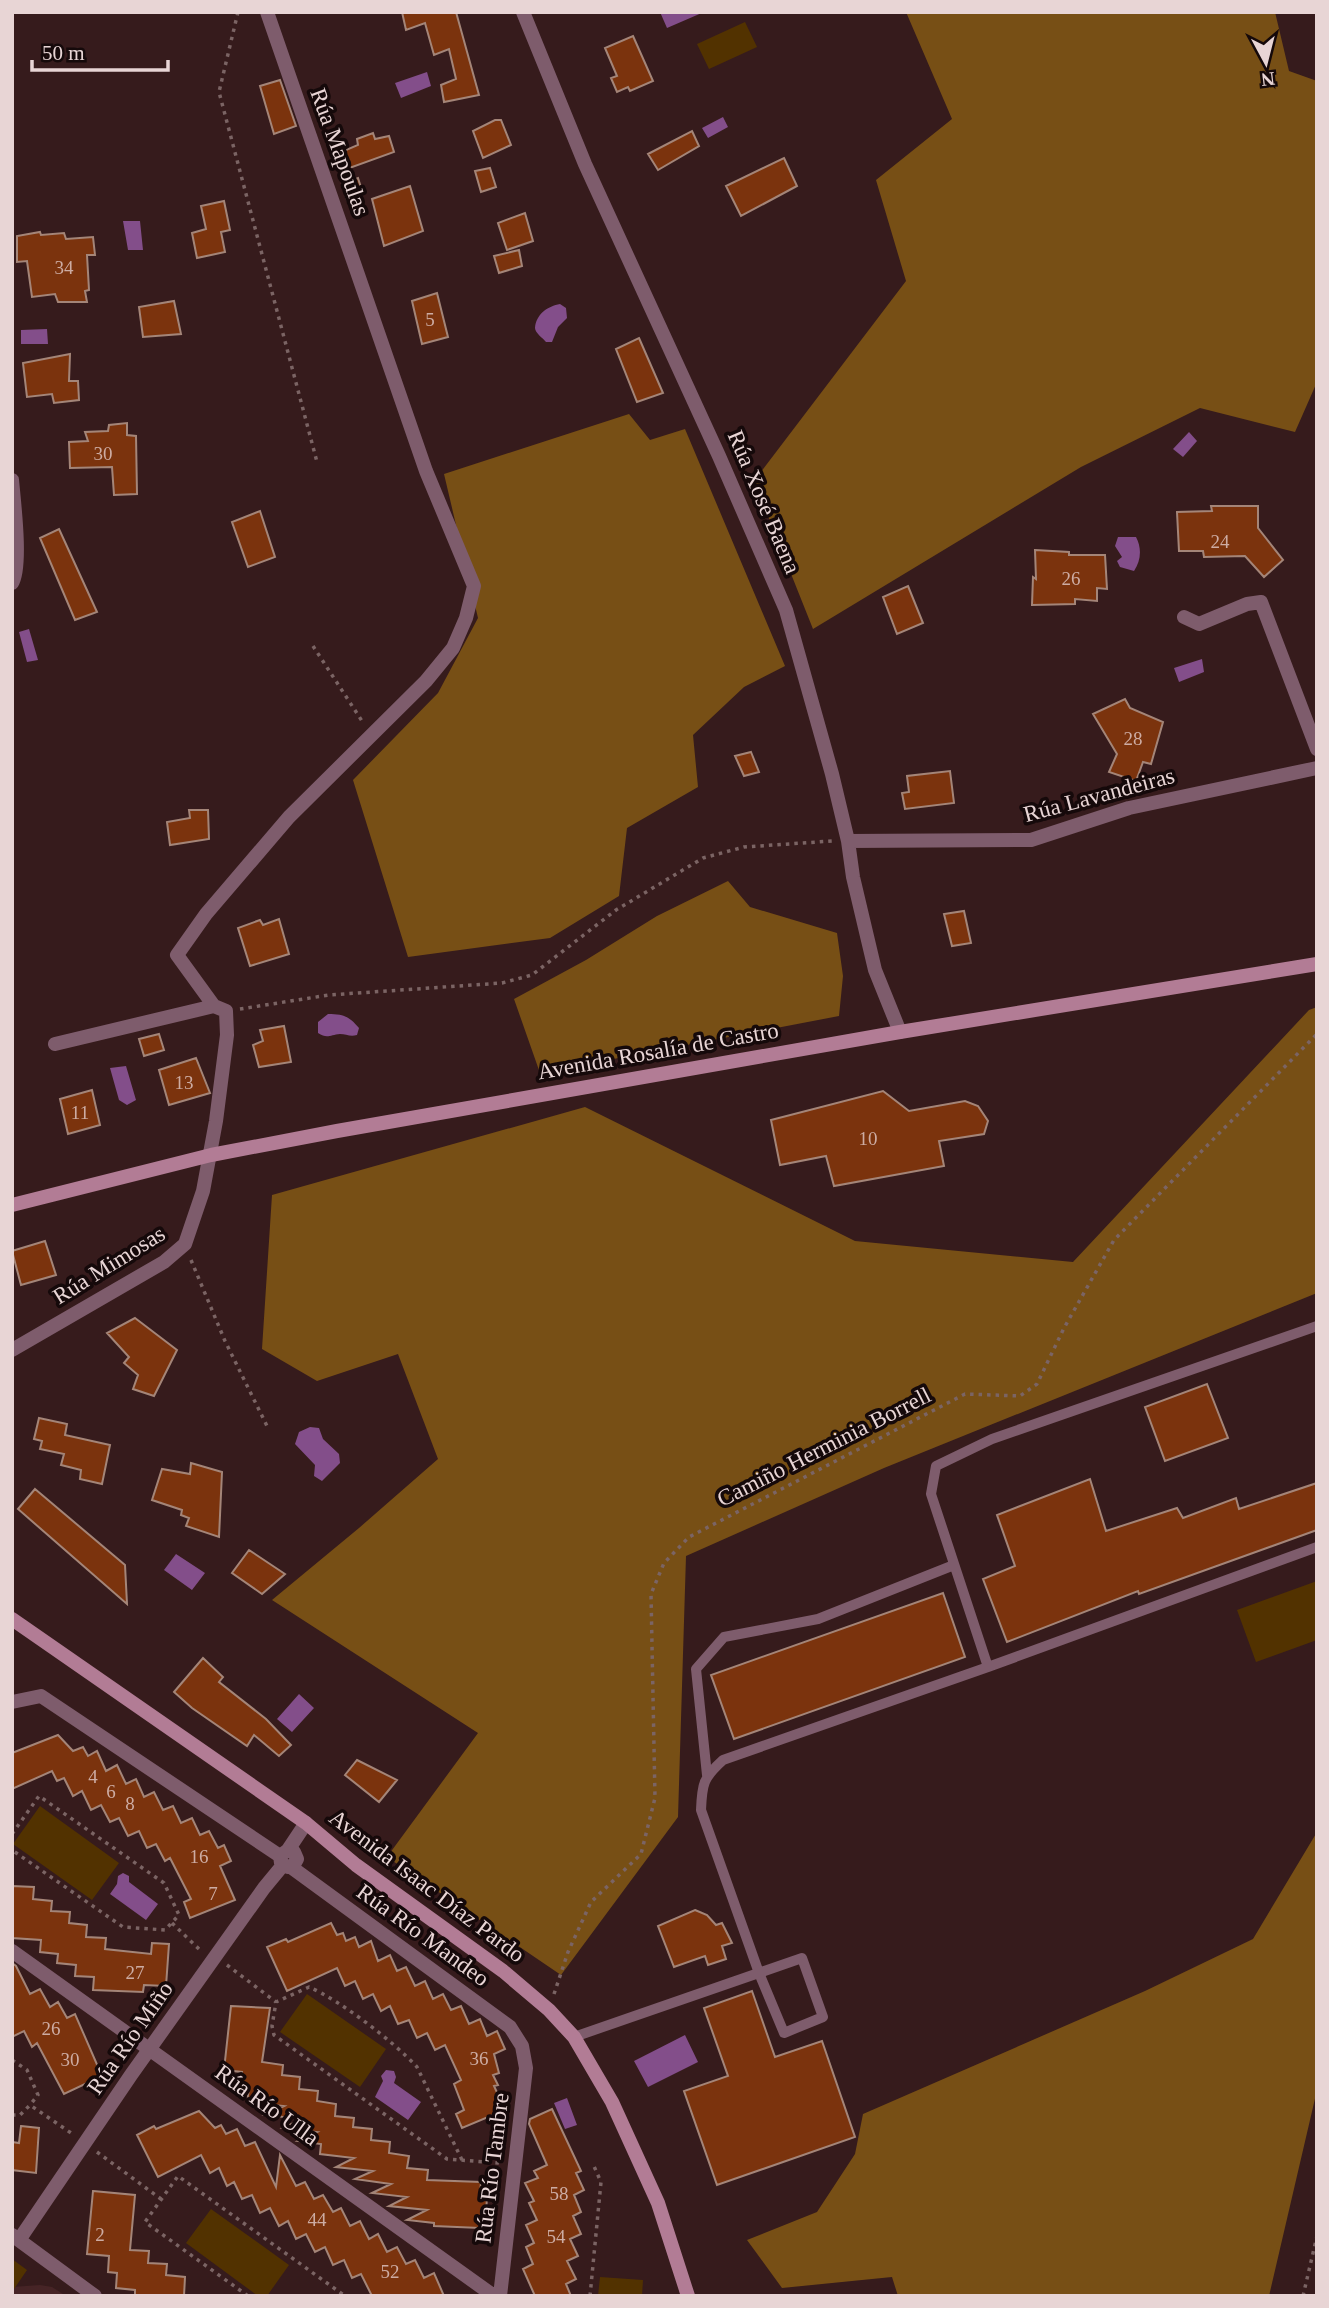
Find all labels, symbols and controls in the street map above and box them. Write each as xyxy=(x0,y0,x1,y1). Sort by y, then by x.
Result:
scale bar xyxy=(32,28,168,72)
north arrow xyxy=(1231,28,1301,98)
text: 50 m xyxy=(42,41,85,65)
text: N xyxy=(1260,68,1276,91)
street label: Rúa Mapoulas xyxy=(305,85,375,219)
house number: 34 xyxy=(55,257,74,278)
house number: 5 xyxy=(425,309,435,330)
street label: Rúa Xosé Baena xyxy=(723,427,805,577)
house number: 30 xyxy=(94,443,113,464)
house number: 24 xyxy=(1211,531,1230,552)
house number: 26 xyxy=(1062,568,1081,589)
house number: 28 xyxy=(1124,728,1143,749)
street label: Rúa Lavandeiras xyxy=(1021,763,1177,827)
street label: Avenida Rosalía de Castro xyxy=(536,1017,780,1085)
house number: 13 xyxy=(175,1072,194,1093)
house number: 11 xyxy=(71,1102,89,1123)
house number: 10 xyxy=(859,1128,878,1149)
street label: Rúa Mimosas xyxy=(48,1221,170,1309)
street label: Camiño Herminia Borrell xyxy=(713,1382,935,1512)
house number: 4 xyxy=(88,1766,98,1787)
house number: 6 xyxy=(106,1781,116,1802)
house number: 8 xyxy=(125,1793,135,1814)
street label: Avenida Isaac Díaz Pardo xyxy=(325,1804,529,1968)
house number: 16 xyxy=(190,1846,209,1867)
street label: Rúa Río Mandeo xyxy=(352,1879,494,1991)
house number: 7 xyxy=(208,1883,218,1904)
house number: 27 xyxy=(126,1962,145,1983)
street label: Rúa Río Miño xyxy=(82,1977,178,2099)
house number: 26 xyxy=(42,2018,61,2039)
house number: 36 xyxy=(470,2048,489,2069)
house number: 30 xyxy=(61,2049,80,2070)
street label: Rúa Río Ulla xyxy=(211,2059,323,2151)
street label: Rúa Río Tambre xyxy=(470,2091,514,2245)
house number: 58 xyxy=(550,2183,569,2204)
house number: 44 xyxy=(308,2209,327,2230)
house number: 2 xyxy=(95,2224,105,2245)
house number: 54 xyxy=(547,2226,566,2247)
house number: 52 xyxy=(381,2261,400,2282)

